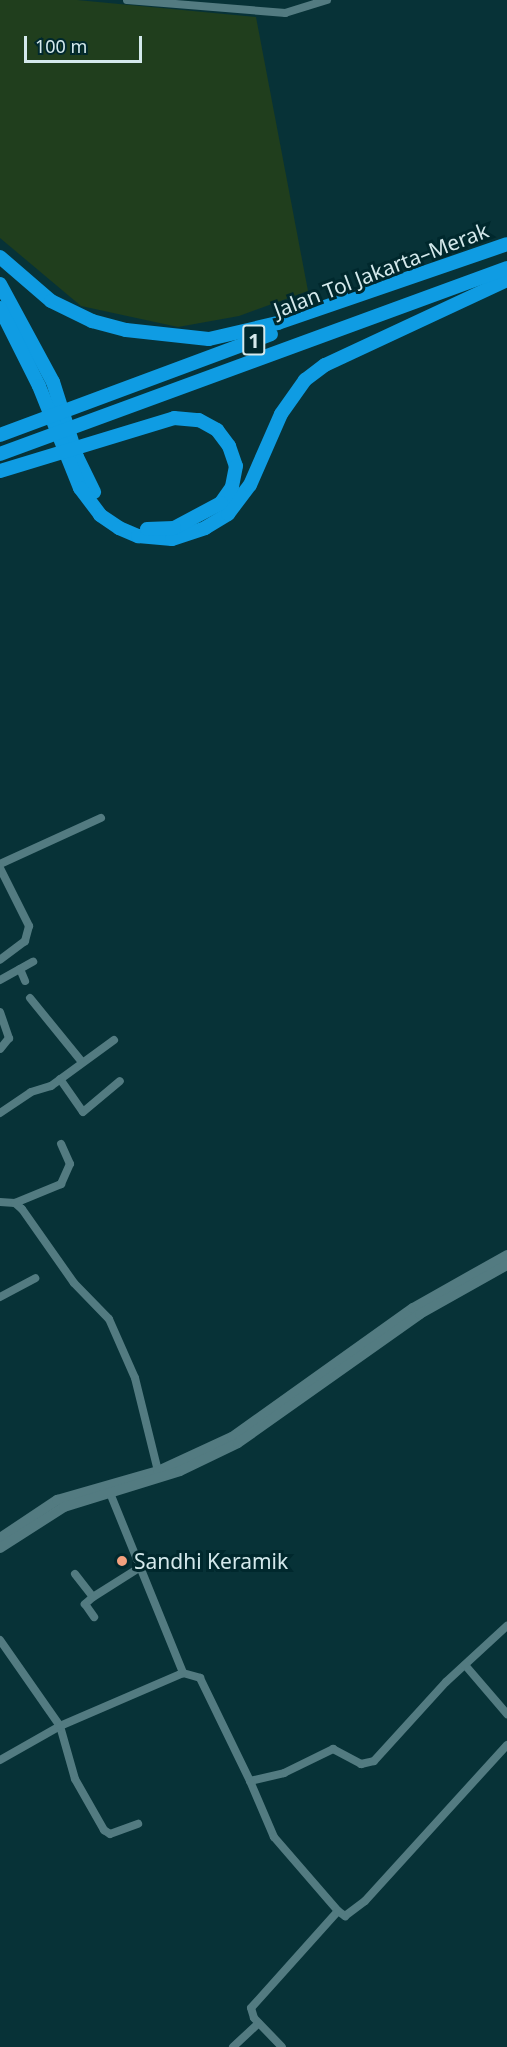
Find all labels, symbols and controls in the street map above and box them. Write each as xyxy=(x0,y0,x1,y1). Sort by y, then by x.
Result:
scale bar xyxy=(27,24,146,62)
text: 100 m xyxy=(35,34,87,58)
street label: Jalan Tol Jakarta–Merak xyxy=(270,217,492,323)
road number: 1 xyxy=(242,323,266,357)
place label: Sandhi Keramik xyxy=(134,1548,288,1574)
marker: Sandhi Keramik xyxy=(115,1554,129,1568)

